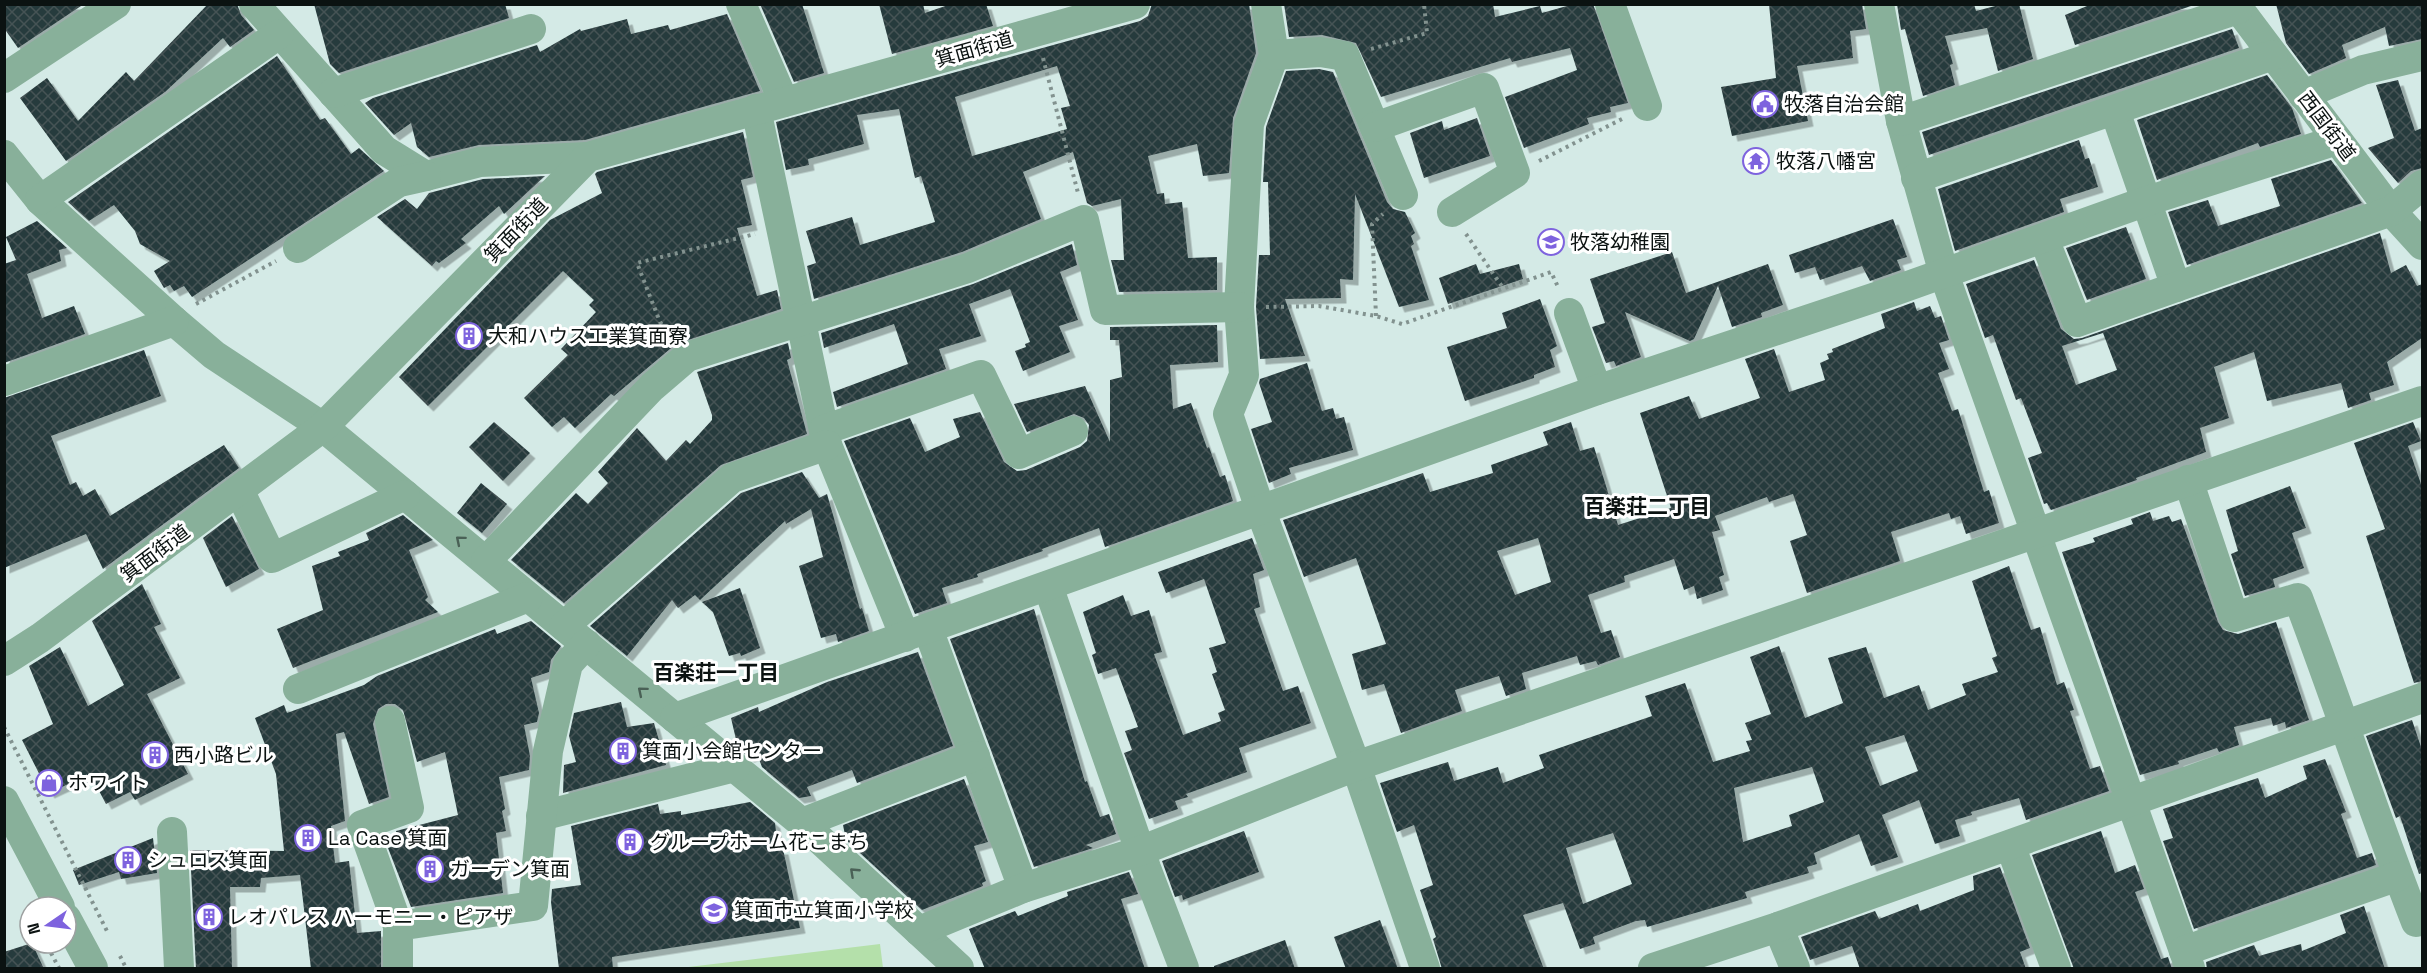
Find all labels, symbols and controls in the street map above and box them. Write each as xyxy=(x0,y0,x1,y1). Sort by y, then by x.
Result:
street label: 箕面街道 xyxy=(932,25,1016,73)
street label: 西国街道 xyxy=(2293,86,2361,166)
public building icon: 牧落自治会館 xyxy=(1750,89,1780,119)
place label: 牧落自治会館 xyxy=(1784,91,1904,117)
temple icon: 牧落八幡宮 xyxy=(1741,146,1771,176)
place label: 牧落八幡宮 xyxy=(1776,148,1876,174)
street label: 箕面街道 xyxy=(479,192,553,268)
school or university icon: 牧落幼稚園 xyxy=(1536,227,1566,257)
place label: 牧落幼稚園 xyxy=(1570,229,1670,255)
building icon: 大和ハウス工業箕面寮 xyxy=(454,321,484,351)
place label: 大和ハウス工業箕面寮 xyxy=(488,323,688,349)
district label: 百楽荘二丁目 xyxy=(1584,493,1710,520)
street label: 箕面街道 xyxy=(115,519,195,587)
one-way arrow xyxy=(455,536,466,547)
district label: 百楽荘一丁目 xyxy=(653,659,779,686)
one-way arrow xyxy=(638,687,649,698)
building icon: 箕面小会館センター xyxy=(608,736,638,766)
place label: 箕面小会館センター xyxy=(642,738,822,764)
building icon: 西小路ビル xyxy=(140,740,170,770)
place label: 西小路ビル xyxy=(174,742,274,768)
shop icon: ホワイト xyxy=(34,768,64,798)
place label: ホワイト xyxy=(68,770,148,796)
building icon: La Case 箕面 xyxy=(293,823,323,853)
place label: La Case 箕面 xyxy=(328,825,447,851)
building icon: グループホーム花こまち xyxy=(615,827,645,857)
place label: グループホーム花こまち xyxy=(650,829,868,855)
building icon: シュロス箕面 xyxy=(113,845,143,875)
place label: シュロス箕面 xyxy=(148,847,268,873)
building icon: ガーデン箕面 xyxy=(415,854,445,884)
place label: ガーデン箕面 xyxy=(450,856,570,882)
one-way arrow xyxy=(851,868,861,879)
north arrow xyxy=(18,895,78,955)
school or university icon: 箕面市立箕面小学校 xyxy=(699,895,729,925)
place label: 箕面市立箕面小学校 xyxy=(734,897,914,923)
building icon: レオパレス ハーモニー・ピアザ xyxy=(194,902,224,932)
place label: レオパレス ハーモニー・ピアザ xyxy=(228,904,513,930)
text: N xyxy=(22,921,45,936)

